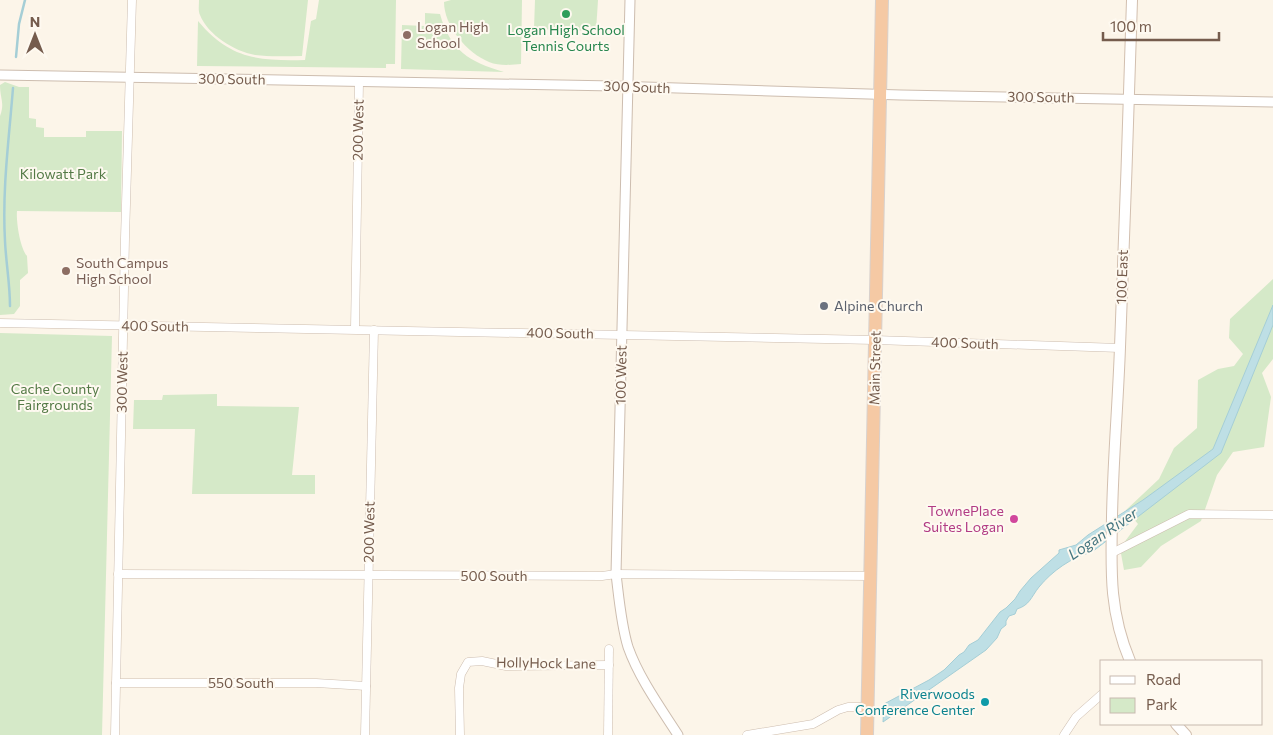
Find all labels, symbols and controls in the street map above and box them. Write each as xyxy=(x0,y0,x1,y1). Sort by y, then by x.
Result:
marker: Logan High School Tennis Courts xyxy=(560,8,572,20)
north arrow xyxy=(10,10,60,60)
scale bar xyxy=(1103,10,1219,42)
text: N xyxy=(30,13,40,30)
text: 100 m xyxy=(1110,17,1152,35)
place label: Logan High School xyxy=(417,18,489,51)
place label: Logan High School Tennis Courts xyxy=(507,21,625,54)
marker: Logan High School xyxy=(401,29,413,41)
street label: 300 South xyxy=(198,69,266,88)
street label: 300 South xyxy=(603,77,671,96)
street label: 300 South xyxy=(1007,87,1075,106)
street label: 200 West xyxy=(348,99,367,161)
park label: Kilowatt Park xyxy=(20,165,107,182)
street label: 100 East xyxy=(1112,249,1131,305)
place label: South Campus High School xyxy=(76,254,168,287)
marker: South Campus High School xyxy=(60,265,72,277)
place label: Alpine Church xyxy=(834,297,923,314)
marker: Alpine Church xyxy=(818,300,830,312)
street label: 400 South xyxy=(121,316,189,335)
street label: 400 South xyxy=(526,323,594,342)
street label: Main Street xyxy=(865,330,884,405)
street label: 400 South xyxy=(931,333,999,352)
street label: 100 West xyxy=(611,345,630,405)
street label: 300 West xyxy=(112,351,131,413)
park label: Cache County Fairgrounds xyxy=(11,380,99,413)
street label: 200 West xyxy=(359,501,378,563)
place label: TownePlace Suites Logan xyxy=(923,502,1004,535)
water label: Logan River xyxy=(1064,503,1142,563)
marker: TownePlace Suites Logan xyxy=(1008,513,1020,525)
street label: 500 South xyxy=(460,567,528,584)
street label: HollyHock Lane xyxy=(496,653,596,672)
legend xyxy=(1100,660,1263,725)
text: Road xyxy=(1146,670,1181,688)
street label: 550 South xyxy=(208,674,274,691)
place label: Riverwoods Conference Center xyxy=(855,685,975,718)
text: Park xyxy=(1146,695,1177,713)
marker: Riverwoods Conference Center xyxy=(979,696,991,708)

